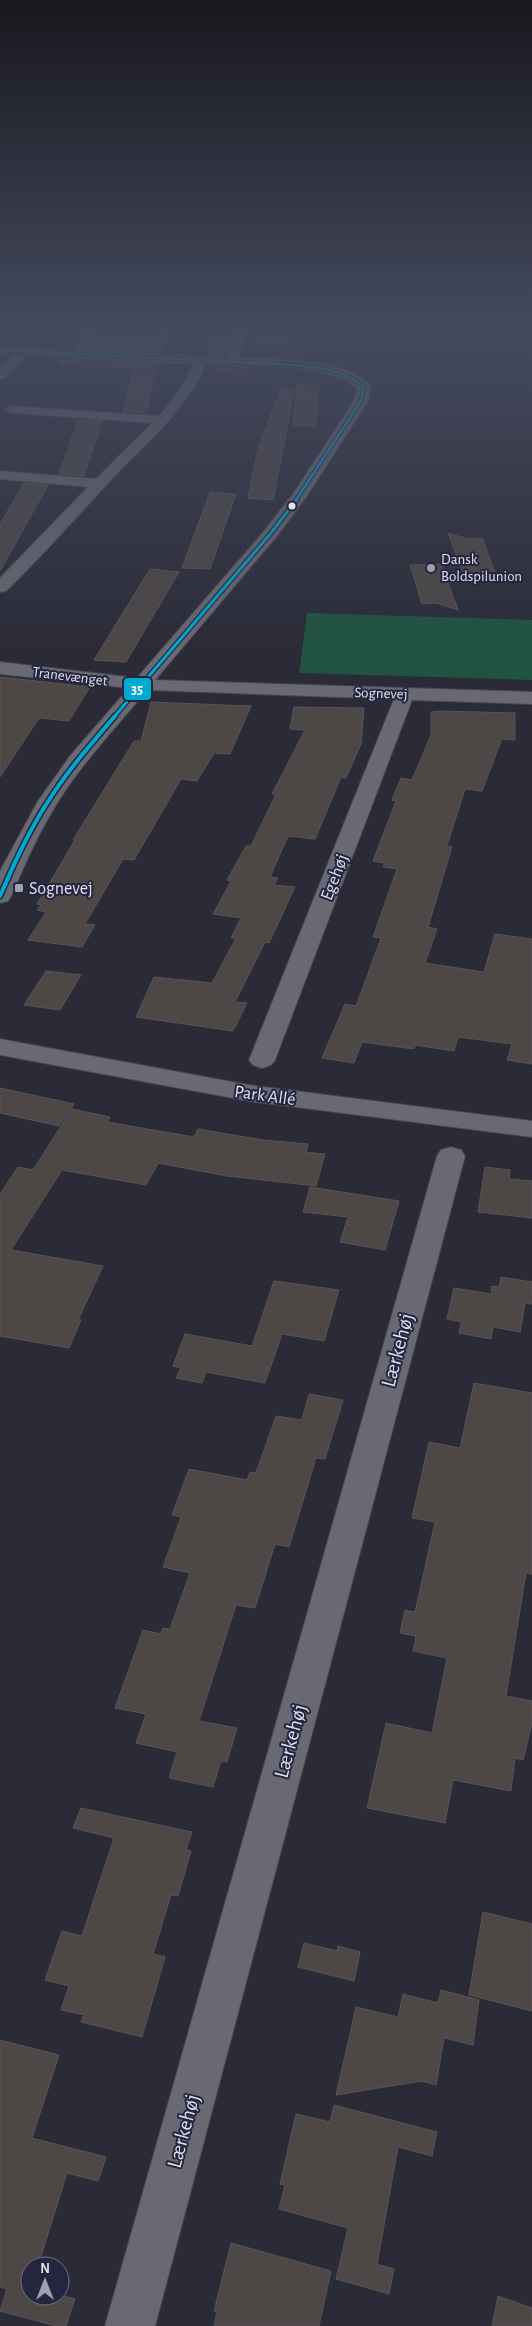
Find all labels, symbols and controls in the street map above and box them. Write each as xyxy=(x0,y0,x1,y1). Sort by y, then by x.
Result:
unlabelled marker xyxy=(287,501,297,511)
place label: Dansk Boldspilunion xyxy=(441,552,522,584)
marker: Dansk Boldspilunion xyxy=(425,562,437,574)
street label: Tranevænget xyxy=(32,664,109,689)
line badge: 35 xyxy=(123,677,152,701)
text: 35 xyxy=(131,683,143,697)
street label: Sognevej xyxy=(354,685,408,702)
street label: Egehøj xyxy=(318,852,352,903)
place label: Sognevej xyxy=(29,880,93,898)
marker: Sognevej xyxy=(13,882,25,894)
street label: Park Allé xyxy=(233,1083,297,1109)
street label: Lærkehøj xyxy=(378,1311,417,1389)
street label: Lærkehøj xyxy=(271,1702,310,1780)
street label: Lærkehøj xyxy=(164,2092,203,2170)
north arrow xyxy=(20,2256,70,2306)
text: N xyxy=(40,2262,50,2276)

